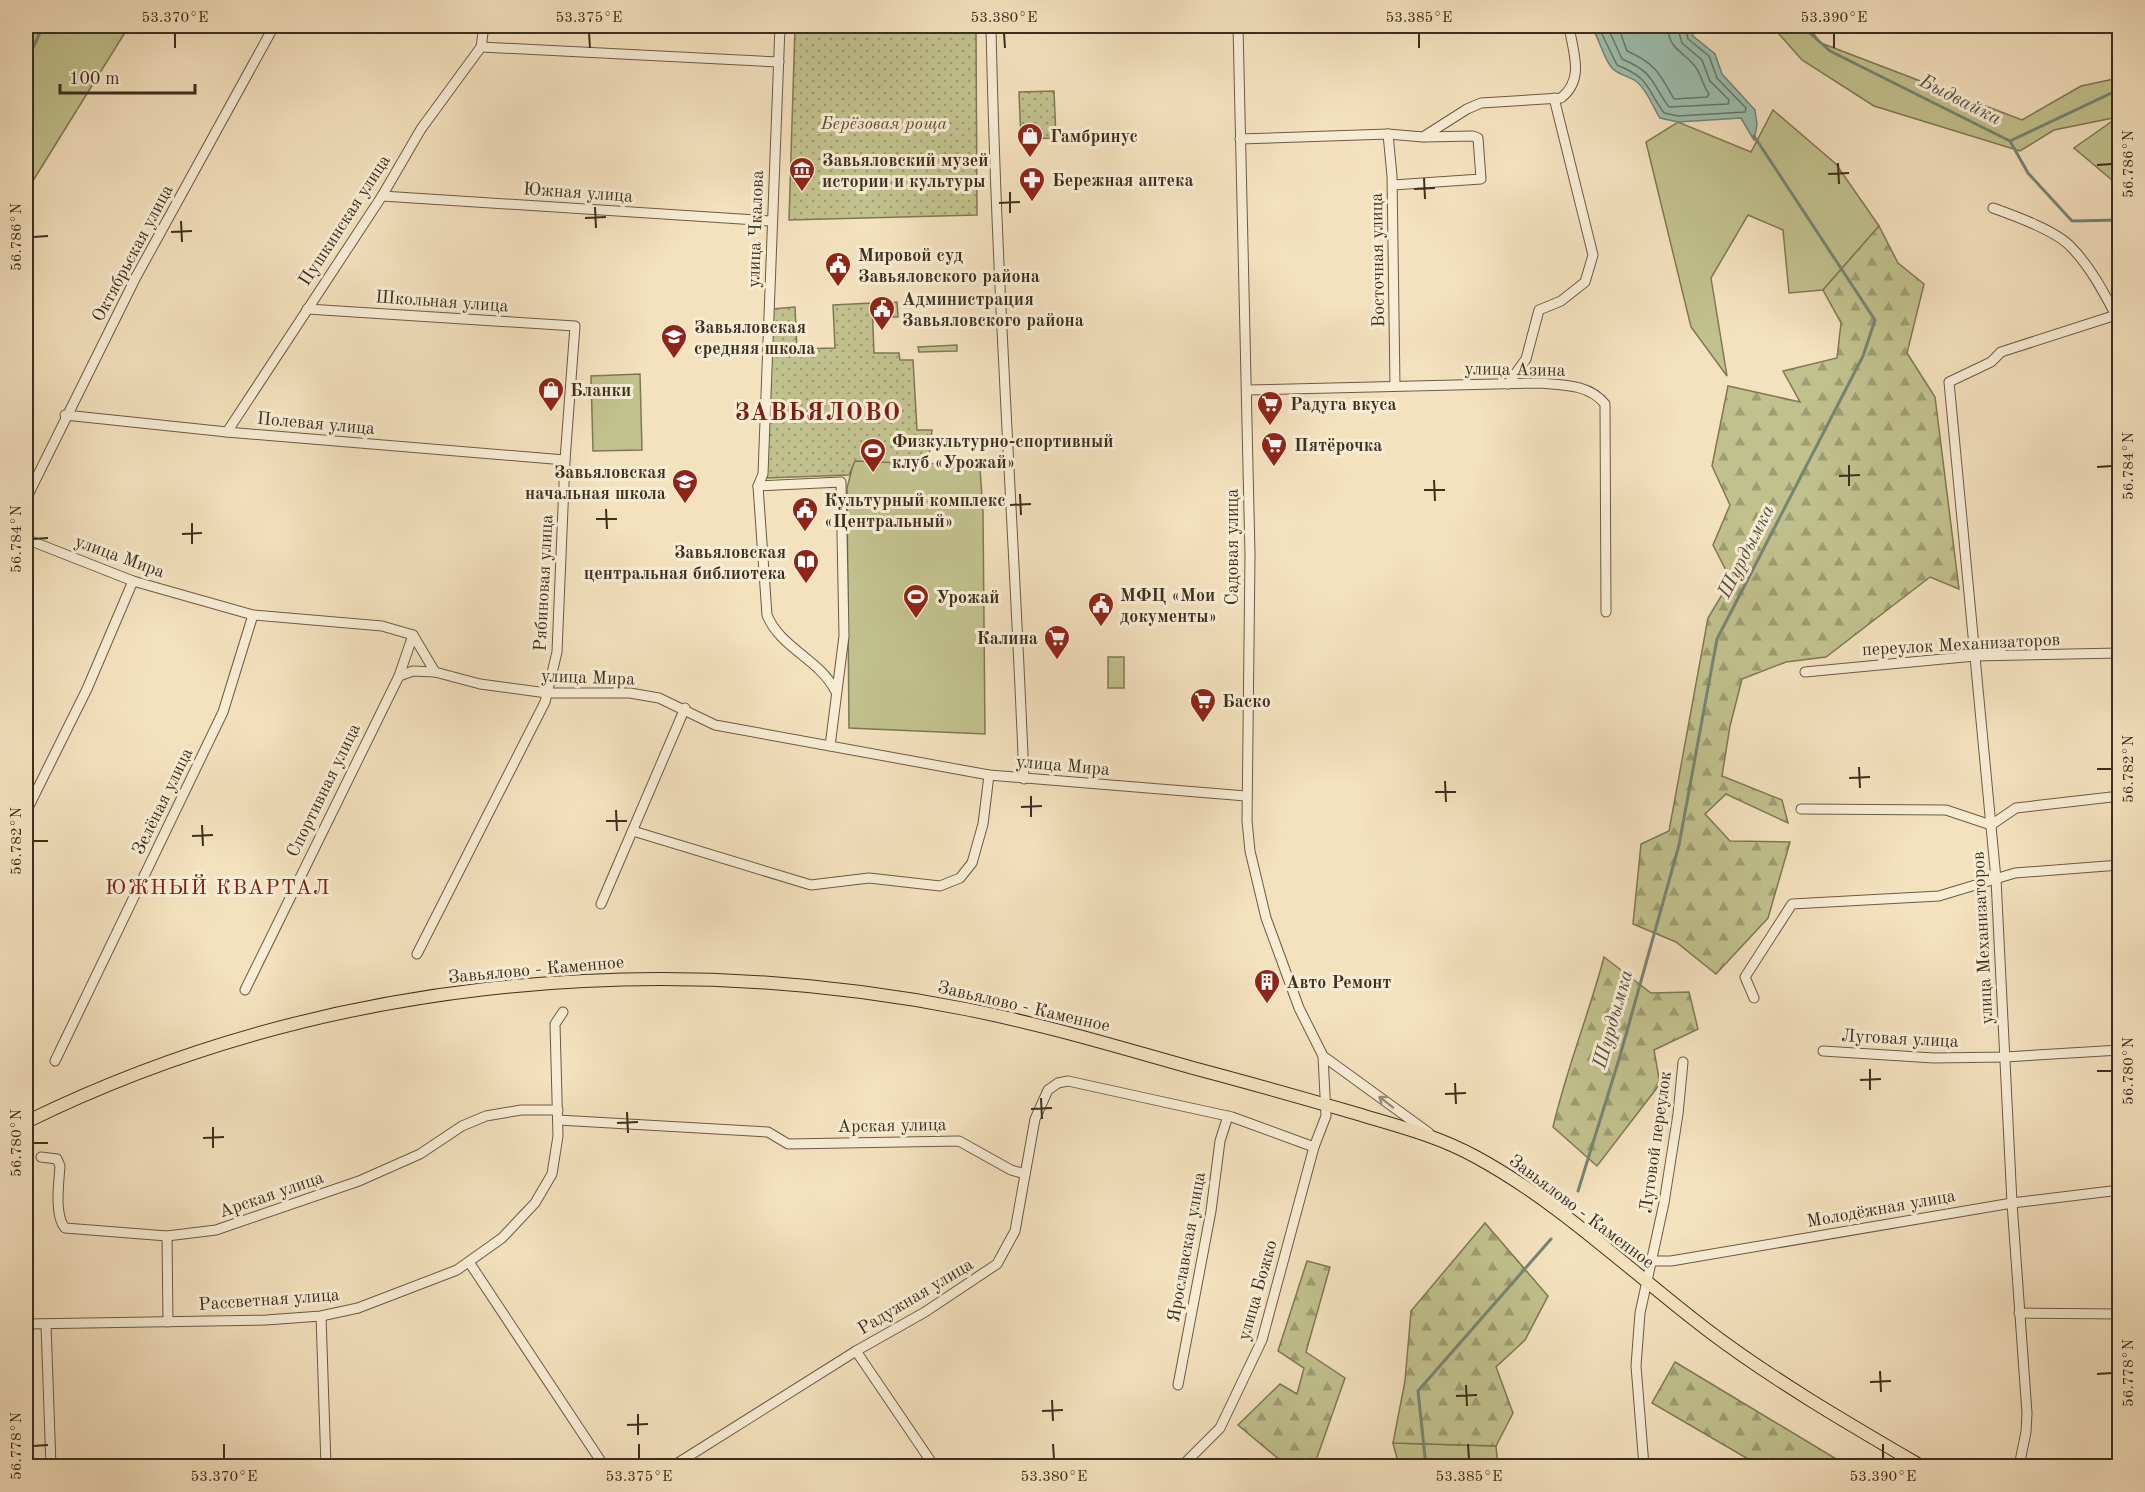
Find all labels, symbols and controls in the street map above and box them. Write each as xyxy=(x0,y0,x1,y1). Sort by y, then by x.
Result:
text: 53.370°E xyxy=(142,11,208,26)
text: 53.375°E xyxy=(556,11,622,26)
text: 53.380°E xyxy=(971,11,1037,26)
text: 53.385°E xyxy=(1386,11,1452,26)
text: 53.390°E xyxy=(1801,11,1867,26)
scale bar xyxy=(60,57,195,95)
text: 100 m xyxy=(69,70,120,88)
water label: Быдвайка xyxy=(1915,71,2004,130)
park label: Берёзовая роща xyxy=(820,115,947,133)
shop icon: Гамбринус xyxy=(1015,121,1045,159)
place label: Гамбринус xyxy=(1050,128,1138,146)
text: 56.786°N xyxy=(2122,130,2137,198)
street label: Пушкинская улица xyxy=(296,152,394,289)
place label: Завьяловский музей истории и культуры xyxy=(822,152,989,191)
museum icon: Завьяловский музей истории и культуры xyxy=(787,155,817,193)
pharmacy icon: Бережная аптека xyxy=(1017,165,1047,203)
street label: улица Чкалова xyxy=(745,170,767,288)
place label: Бережная аптека xyxy=(1052,172,1194,190)
street label: Южная улица xyxy=(522,180,634,206)
street label: Октябрьская улица xyxy=(89,182,177,325)
street label: Восточная улица xyxy=(1368,192,1388,328)
text: 56.786°N xyxy=(10,203,25,271)
place label: Мировой суд Завьяловского района xyxy=(858,247,1040,286)
public building icon: Мировой суд Завьяловского района xyxy=(823,250,853,288)
street label: Школьная улица xyxy=(375,288,509,316)
place label: Администрация Завьяловского района xyxy=(902,291,1084,330)
public building icon: Администрация Завьяловского района xyxy=(867,294,897,332)
place label: Завьяловская средняя школа xyxy=(694,319,815,358)
school or university icon: Завьяловская средняя школа xyxy=(659,322,689,360)
street label: улица Азина xyxy=(1464,360,1566,380)
shop icon: Бланки xyxy=(536,375,566,413)
place label: Бланки xyxy=(570,382,631,400)
supermarket icon: Радуга вкуса xyxy=(1255,389,1285,427)
place label: Радуга вкуса xyxy=(1290,396,1397,414)
district label: ЗАВЬЯЛОВО xyxy=(734,402,902,426)
street label: Полевая улица xyxy=(256,410,376,438)
supermarket icon: Пятёрочка xyxy=(1259,430,1289,468)
text: 56.784°N xyxy=(2122,432,2137,500)
place label: Физкультурно-спортивный клуб «Урожай» xyxy=(892,433,1114,472)
sports icon: Физкультурно-спортивный клуб «Урожай» xyxy=(858,436,888,474)
place label: Пятёрочка xyxy=(1294,437,1382,455)
place label: Завьяловская начальная школа xyxy=(525,464,666,503)
school or university icon: Завьяловская начальная школа xyxy=(670,467,700,505)
street label: Садовая улица xyxy=(1224,489,1242,605)
place label: Культурный комплекс «Центральный» xyxy=(824,492,1006,531)
public building icon: Культурный комплекс «Центральный» xyxy=(790,495,820,533)
water label: Шурдымка xyxy=(1714,502,1779,603)
text: 56.784°N xyxy=(10,505,25,573)
street label: Рябиновая улица xyxy=(531,514,557,652)
street label: улица Мира xyxy=(72,532,167,582)
place label: Завьяловская центральная библиотека xyxy=(584,544,786,583)
library icon: Завьяловская центральная библиотека xyxy=(791,547,821,585)
sports icon: Урожай xyxy=(901,582,931,620)
place label: МФЦ «Мои документы» xyxy=(1120,587,1217,626)
place label: Урожай xyxy=(936,589,1000,607)
public building icon: МФЦ «Мои документы» xyxy=(1086,590,1116,628)
supermarket icon: Калина xyxy=(1042,623,1072,661)
place label: Калина xyxy=(977,630,1038,648)
street label: переулок Механизаторов xyxy=(1861,631,2061,659)
street label: улица Мира xyxy=(541,667,635,689)
supermarket icon: Баско xyxy=(1188,686,1218,724)
place label: Баско xyxy=(1222,693,1271,711)
street label: Спортивная улица xyxy=(284,721,364,860)
text: 56.782°N xyxy=(2122,735,2137,803)
street label: Зелёная улица xyxy=(129,745,196,858)
street label: улица Мира xyxy=(1015,753,1111,779)
text: 56.782°N xyxy=(10,807,25,875)
street label: улица Механизаторов xyxy=(1969,851,1997,1025)
district label: ЮЖНЫЙ КВАРТАЛ xyxy=(105,873,331,899)
street label: Завьялово - Каменное xyxy=(447,953,625,987)
building icon: Авто Ремонт xyxy=(1252,967,1282,1005)
water label: Шурдымка xyxy=(1590,968,1638,1072)
place label: Авто Ремонт xyxy=(1286,974,1392,992)
street label: Завьялово - Каменное xyxy=(936,978,1112,1036)
street label: Луговая улица xyxy=(1841,1027,1959,1051)
text: 56.780°N xyxy=(2122,1037,2137,1105)
street label: Луговой переулок xyxy=(1637,1070,1675,1214)
one-way arrow xyxy=(1379,1096,1395,1108)
text: 56.780°N xyxy=(10,1109,25,1177)
street label: Арская улица xyxy=(837,1116,947,1136)
street label: Завьялово - Каменное xyxy=(1506,1152,1657,1272)
street label: Арская улица xyxy=(217,1169,326,1221)
street label: Ярославская улица xyxy=(1165,1170,1209,1324)
street label: Молодёжная улица xyxy=(1805,1187,1957,1231)
street label: улица Божко xyxy=(1235,1238,1281,1343)
street label: Радужная улица xyxy=(855,1255,976,1338)
street label: Рассветная улица xyxy=(198,1286,340,1314)
text: 56.778°N xyxy=(2122,1339,2137,1407)
text: 56.778°N xyxy=(10,1412,25,1480)
text: 53.370°E xyxy=(191,1470,257,1485)
text: 53.375°E xyxy=(606,1470,672,1485)
text: 53.380°E xyxy=(1021,1470,1087,1485)
text: 53.385°E xyxy=(1436,1470,1502,1485)
text: 53.390°E xyxy=(1850,1470,1916,1485)

